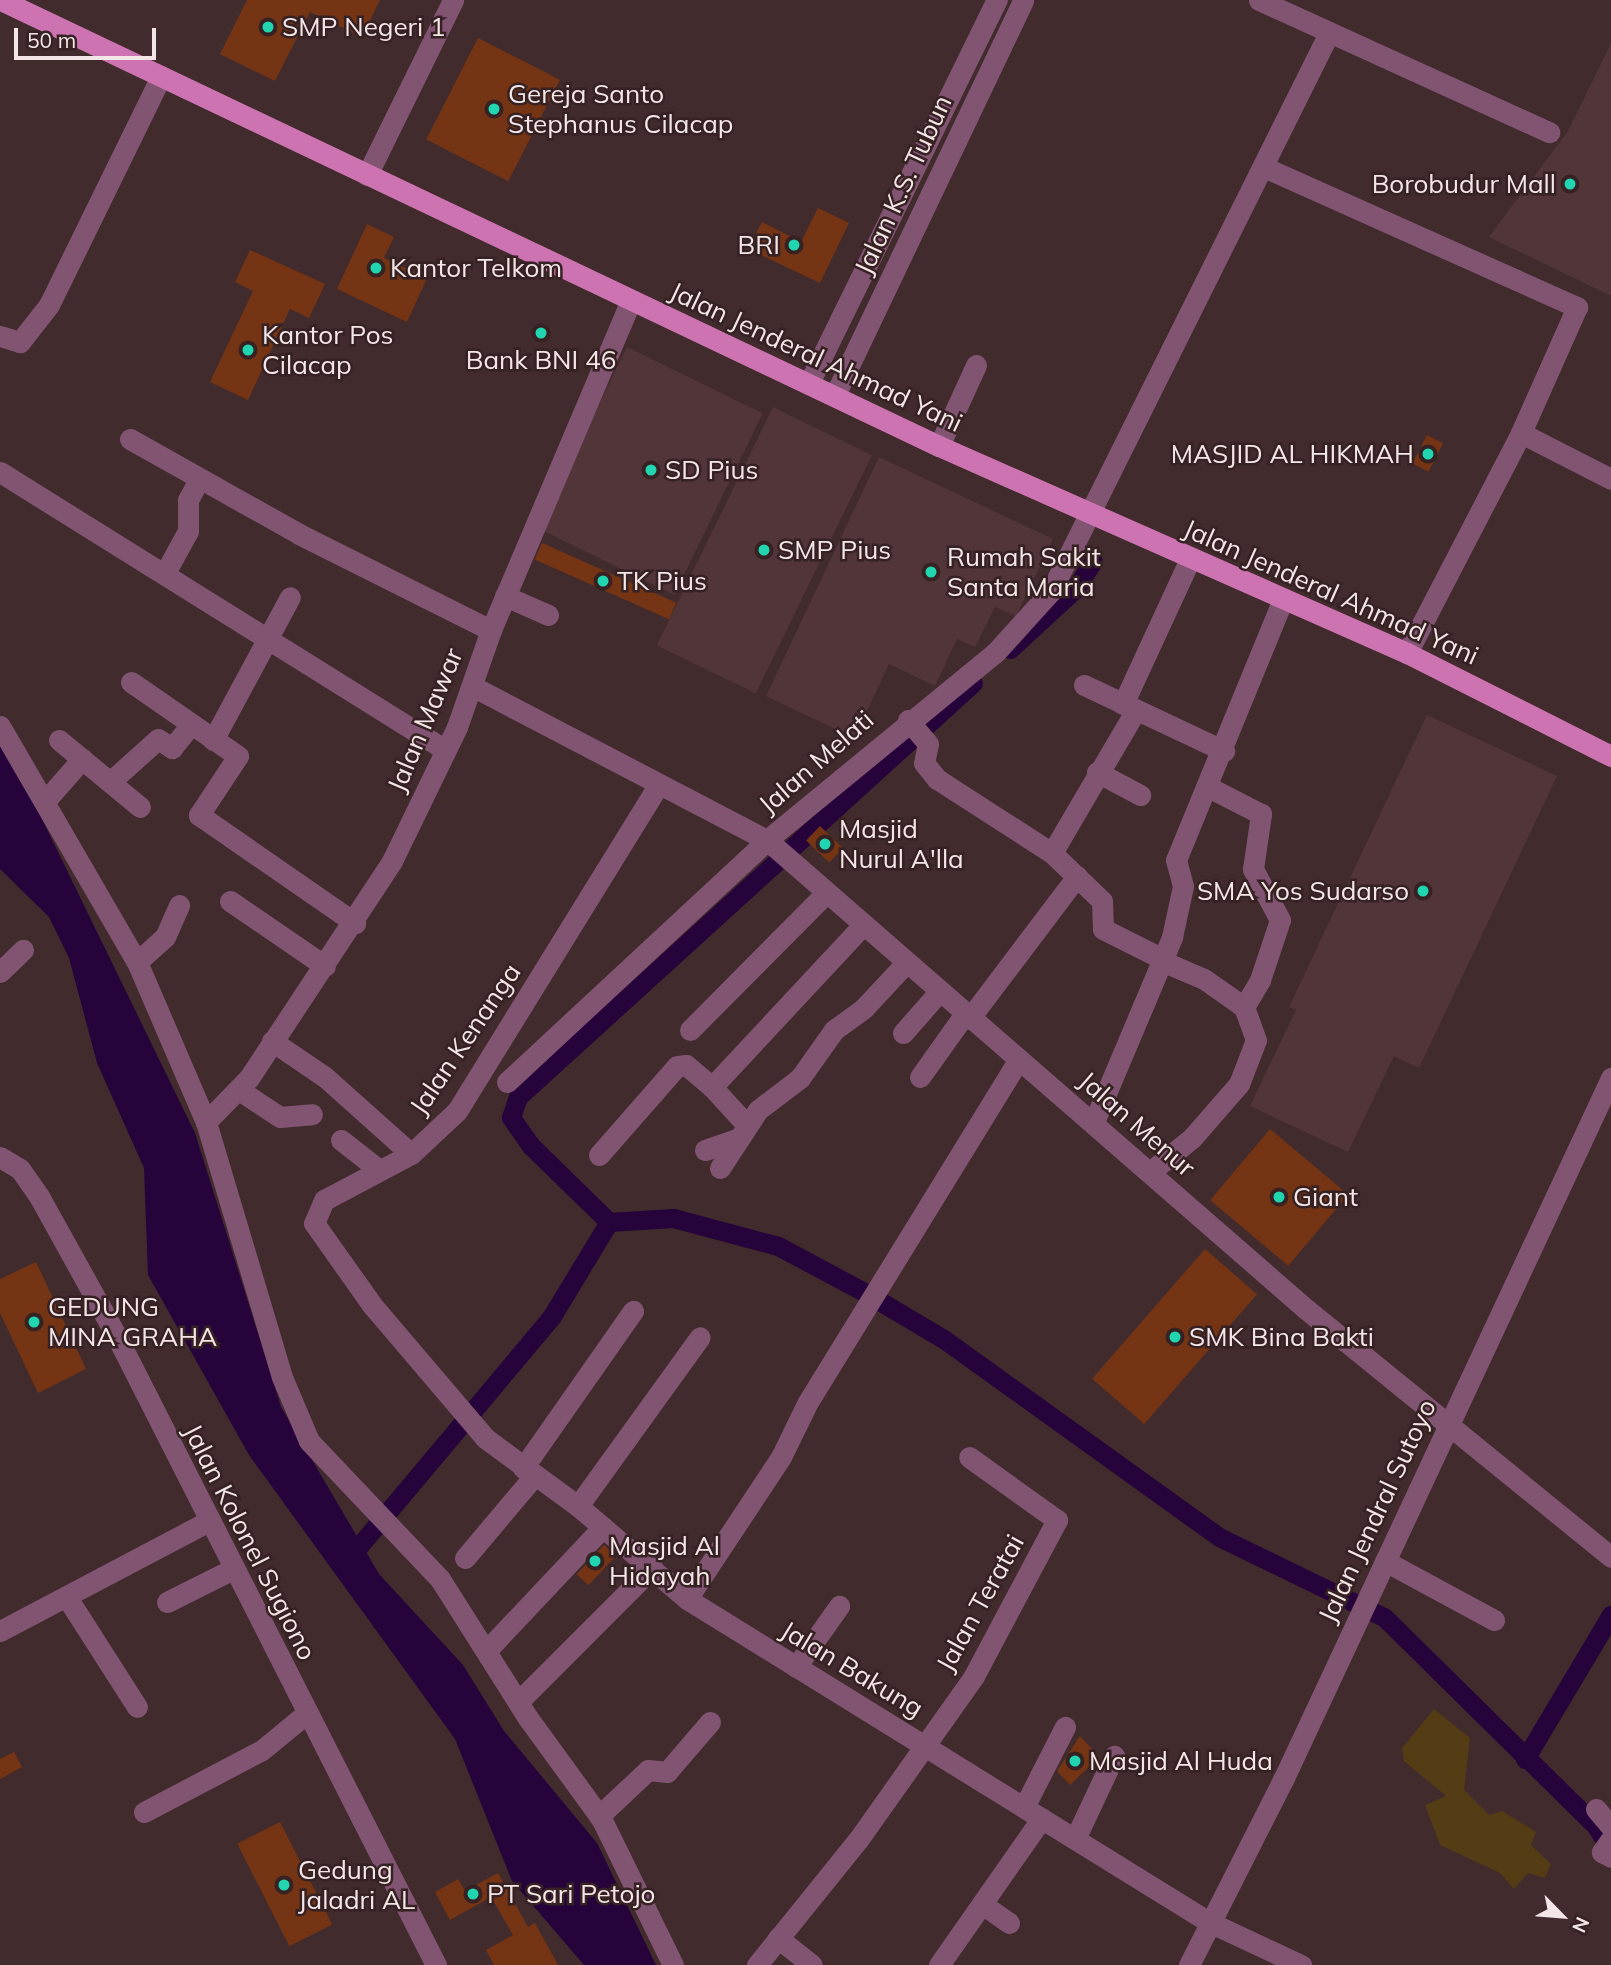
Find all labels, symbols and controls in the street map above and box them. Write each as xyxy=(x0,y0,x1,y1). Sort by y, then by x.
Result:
place label: SMP Negeri 1 xyxy=(282,11,446,43)
scale bar xyxy=(18,14,159,58)
marker: SMP Negeri 1 xyxy=(260,19,276,35)
text: 50 m xyxy=(27,27,76,53)
place label: Gereja Santo Stephanus Cilacap xyxy=(508,78,733,140)
street label: Jalan K.S. Tubun xyxy=(848,90,958,280)
marker: Gereja Santo Stephanus Cilacap xyxy=(486,101,502,117)
place label: Borobudur Mall xyxy=(1372,168,1556,200)
marker: Borobudur Mall xyxy=(1562,176,1578,192)
place label: BRI xyxy=(738,229,780,261)
marker: BRI xyxy=(786,237,802,253)
place label: Kantor Telkom xyxy=(390,252,562,284)
marker: Kantor Telkom xyxy=(368,260,384,276)
street label: Jalan Jenderal Ahmad Yani xyxy=(665,275,967,439)
place label: Kantor Pos Cilacap xyxy=(262,319,393,380)
marker: Bank BNI 46 xyxy=(533,325,549,341)
marker: Kantor Pos Cilacap xyxy=(240,342,256,358)
place label: Bank BNI 46 xyxy=(466,344,616,376)
place label: MASJID AL HIKMAH xyxy=(1171,438,1414,470)
marker: MASJID AL HIKMAH xyxy=(1420,446,1436,462)
place label: SD Pius xyxy=(665,454,758,486)
marker: SD Pius xyxy=(643,462,659,478)
street label: Jalan Jenderal Ahmad Yani xyxy=(1179,513,1483,671)
place label: SMP Pius xyxy=(778,534,891,566)
place label: Rumah Sakit Santa Maria xyxy=(947,541,1101,602)
marker: SMP Pius xyxy=(756,542,772,558)
marker: Rumah Sakit Santa Maria xyxy=(921,562,941,582)
place label: TK Pius xyxy=(617,565,707,597)
marker: TK Pius xyxy=(595,573,611,589)
street label: Jalan Mawar xyxy=(381,643,469,797)
street label: Jalan Melati xyxy=(752,704,880,820)
place label: Masjid Nurul A'lla xyxy=(839,813,964,874)
marker: Masjid Nurul A'lla xyxy=(817,836,833,852)
place label: SMA Yos Sudarso xyxy=(1197,875,1409,907)
marker: SMA Yos Sudarso xyxy=(1415,883,1431,899)
street label: Jalan Kenanga xyxy=(403,957,527,1121)
street label: Jalan Menur xyxy=(1072,1065,1202,1183)
place label: Giant xyxy=(1293,1181,1358,1213)
marker: Giant xyxy=(1271,1189,1287,1205)
place label: GEDUNG MINA GRAHA xyxy=(48,1291,217,1352)
marker: GEDUNG MINA GRAHA xyxy=(26,1314,42,1330)
place label: SMK Bina Bakti xyxy=(1189,1321,1374,1353)
marker: SMK Bina Bakti xyxy=(1167,1329,1183,1345)
street label: Jalan Jendral Sutoyo xyxy=(1312,1394,1442,1628)
street label: Jalan Kolonel Sugiono xyxy=(177,1419,323,1665)
street label: Jalan Teratai xyxy=(930,1529,1030,1677)
place label: Masjid Al Hidayah xyxy=(609,1530,720,1592)
marker: Masjid Al Hidayah xyxy=(587,1553,603,1569)
street label: Jalan Bakung xyxy=(775,1614,929,1724)
place label: Masjid Al Huda xyxy=(1089,1745,1273,1777)
marker: Masjid Al Huda xyxy=(1067,1753,1083,1769)
place label: Gedung Jaladri AL xyxy=(298,1854,415,1916)
marker: Gedung Jaladri AL xyxy=(276,1877,292,1893)
place label: PT Sari Petojo xyxy=(487,1878,655,1910)
north arrow xyxy=(1527,1881,1597,1951)
marker: PT Sari Petojo xyxy=(465,1886,481,1902)
text: N xyxy=(1567,1913,1595,1936)

